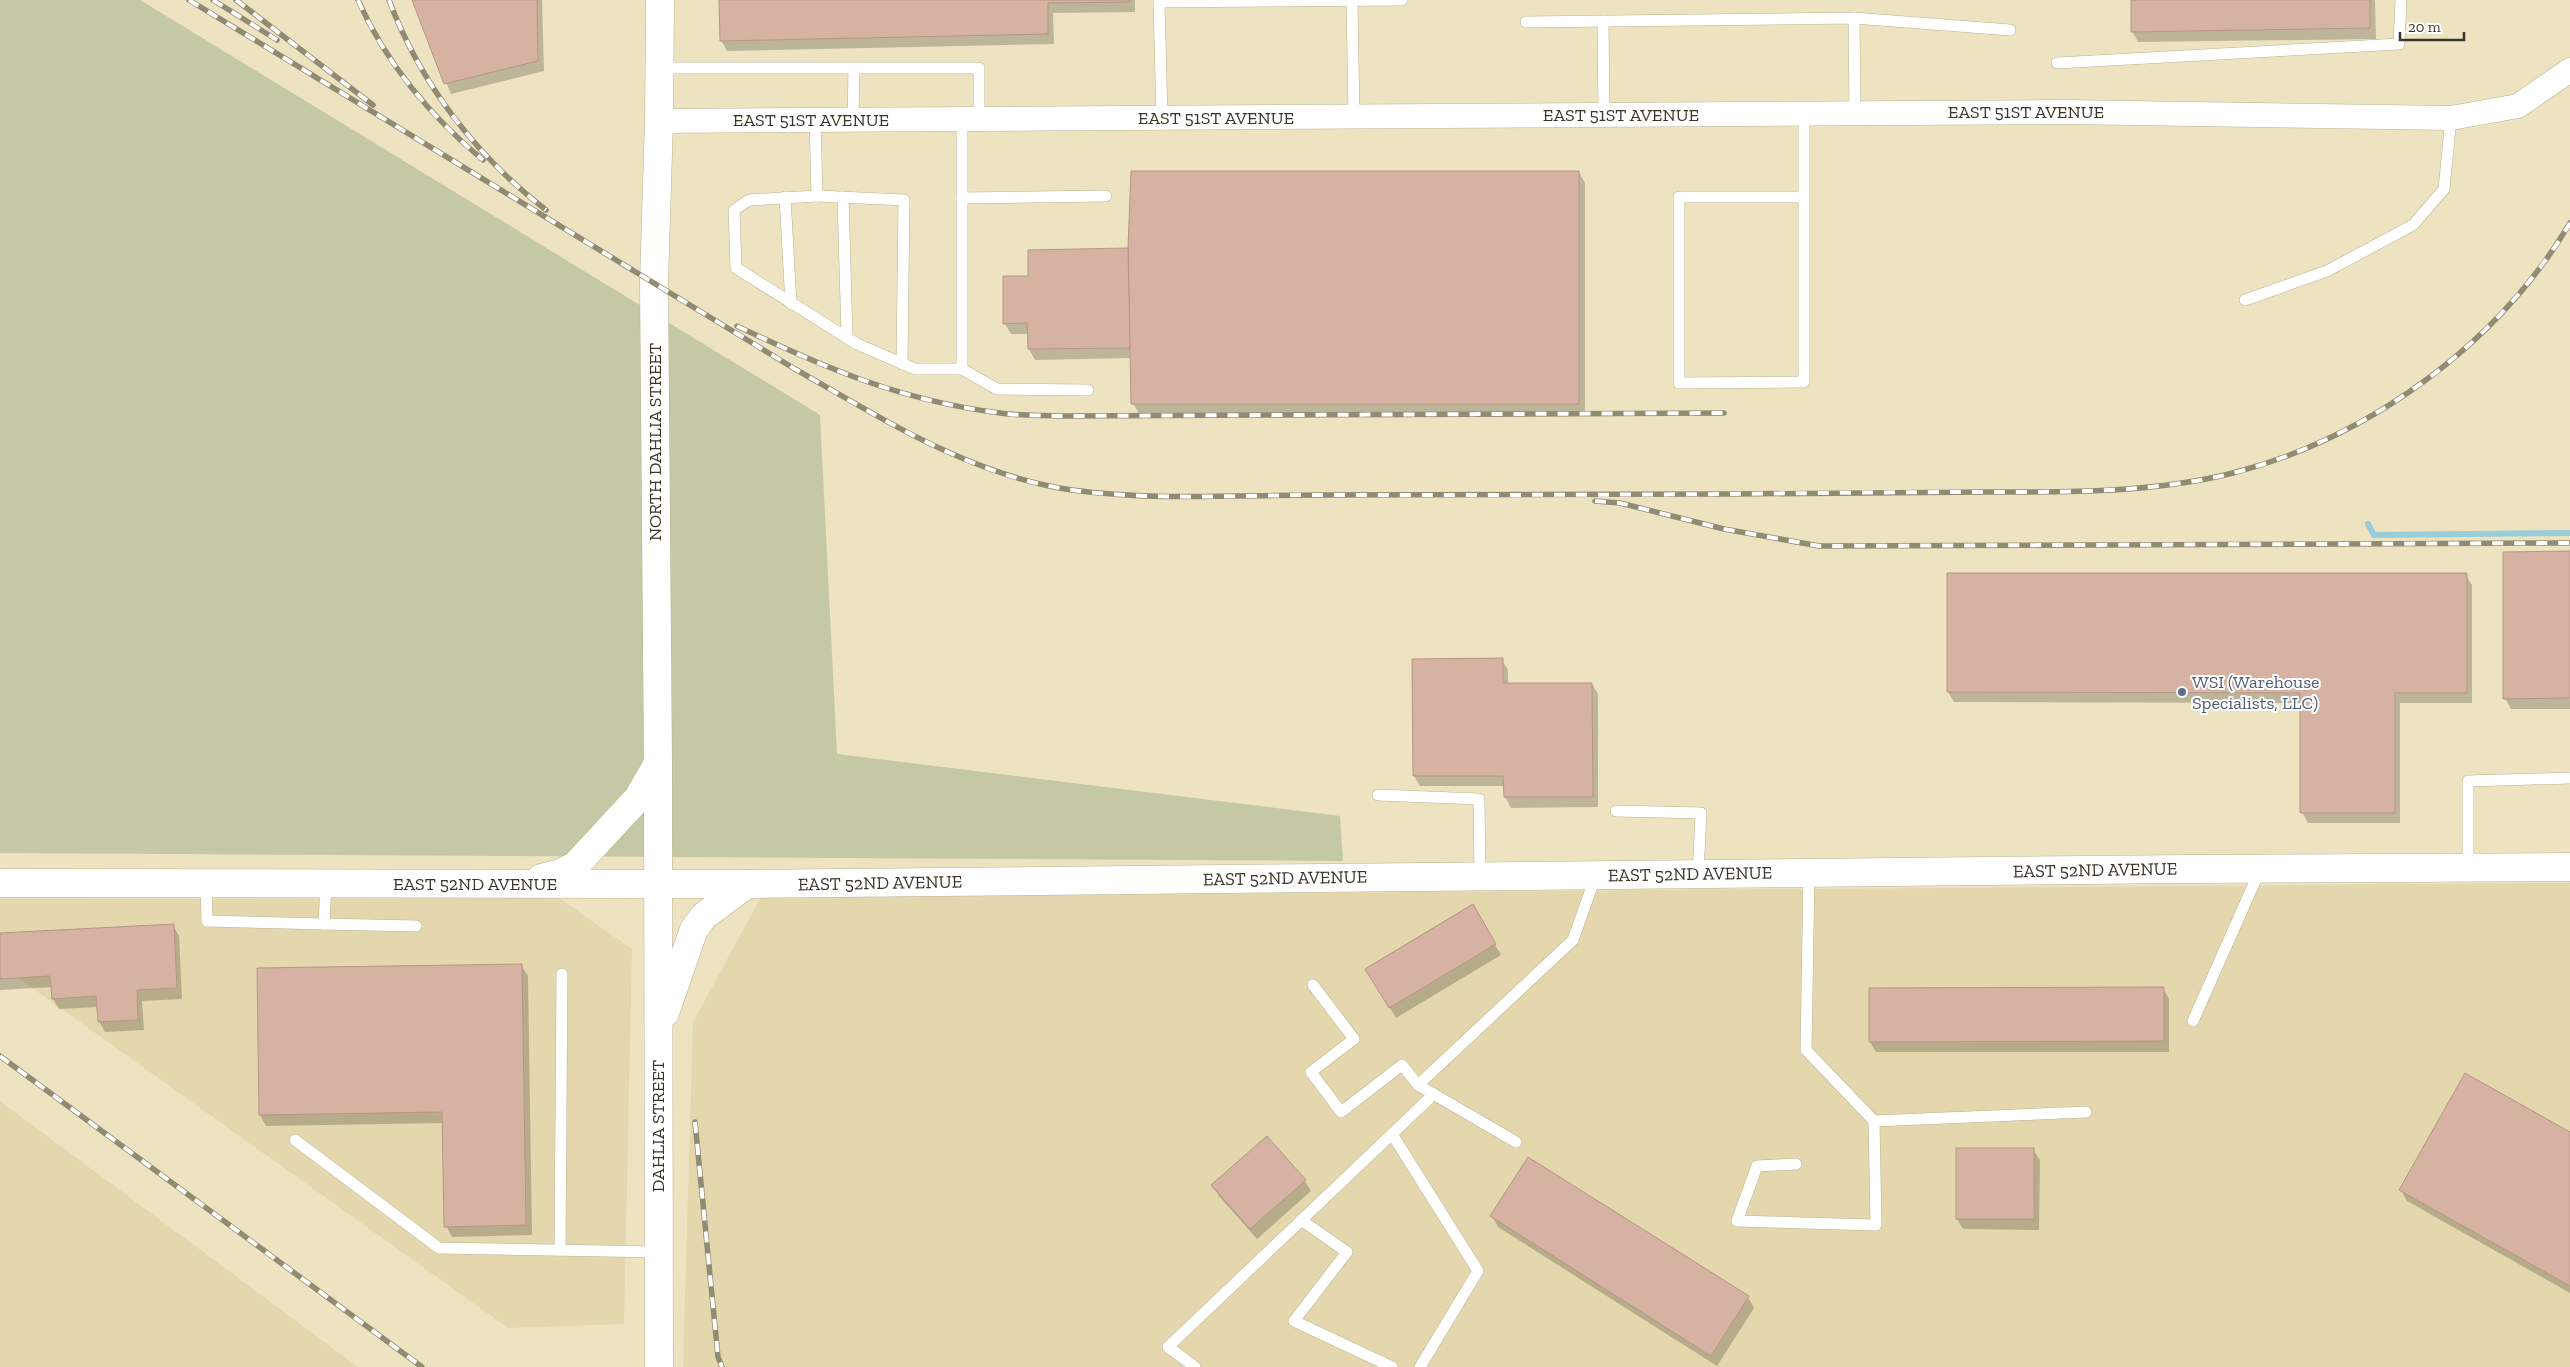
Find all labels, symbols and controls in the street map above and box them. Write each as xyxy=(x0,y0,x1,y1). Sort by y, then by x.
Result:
scale bar xyxy=(2400,10,2464,42)
text: 20 m xyxy=(2408,18,2441,36)
street label: EAST 51ST AVENUE xyxy=(1948,101,2104,123)
street label: EAST 51ST AVENUE xyxy=(1543,104,1699,126)
street label: EAST 51ST AVENUE xyxy=(1138,107,1294,129)
street label: EAST 51ST AVENUE xyxy=(733,109,889,131)
street label: NORTH DAHLIA STREET xyxy=(644,343,666,541)
place label: WSI (Warehouse Specialists, LLC) xyxy=(2192,671,2320,714)
marker: WSI (Warehouse Specialists, LLC) xyxy=(2176,686,2188,698)
street label: EAST 52ND AVENUE xyxy=(2013,858,2177,882)
street label: EAST 52ND AVENUE xyxy=(1608,862,1772,886)
street label: EAST 52ND AVENUE xyxy=(1203,866,1367,890)
street label: EAST 52ND AVENUE xyxy=(798,871,962,895)
street label: EAST 52ND AVENUE xyxy=(393,873,557,895)
street label: DAHLIA STREET xyxy=(647,1060,669,1192)

